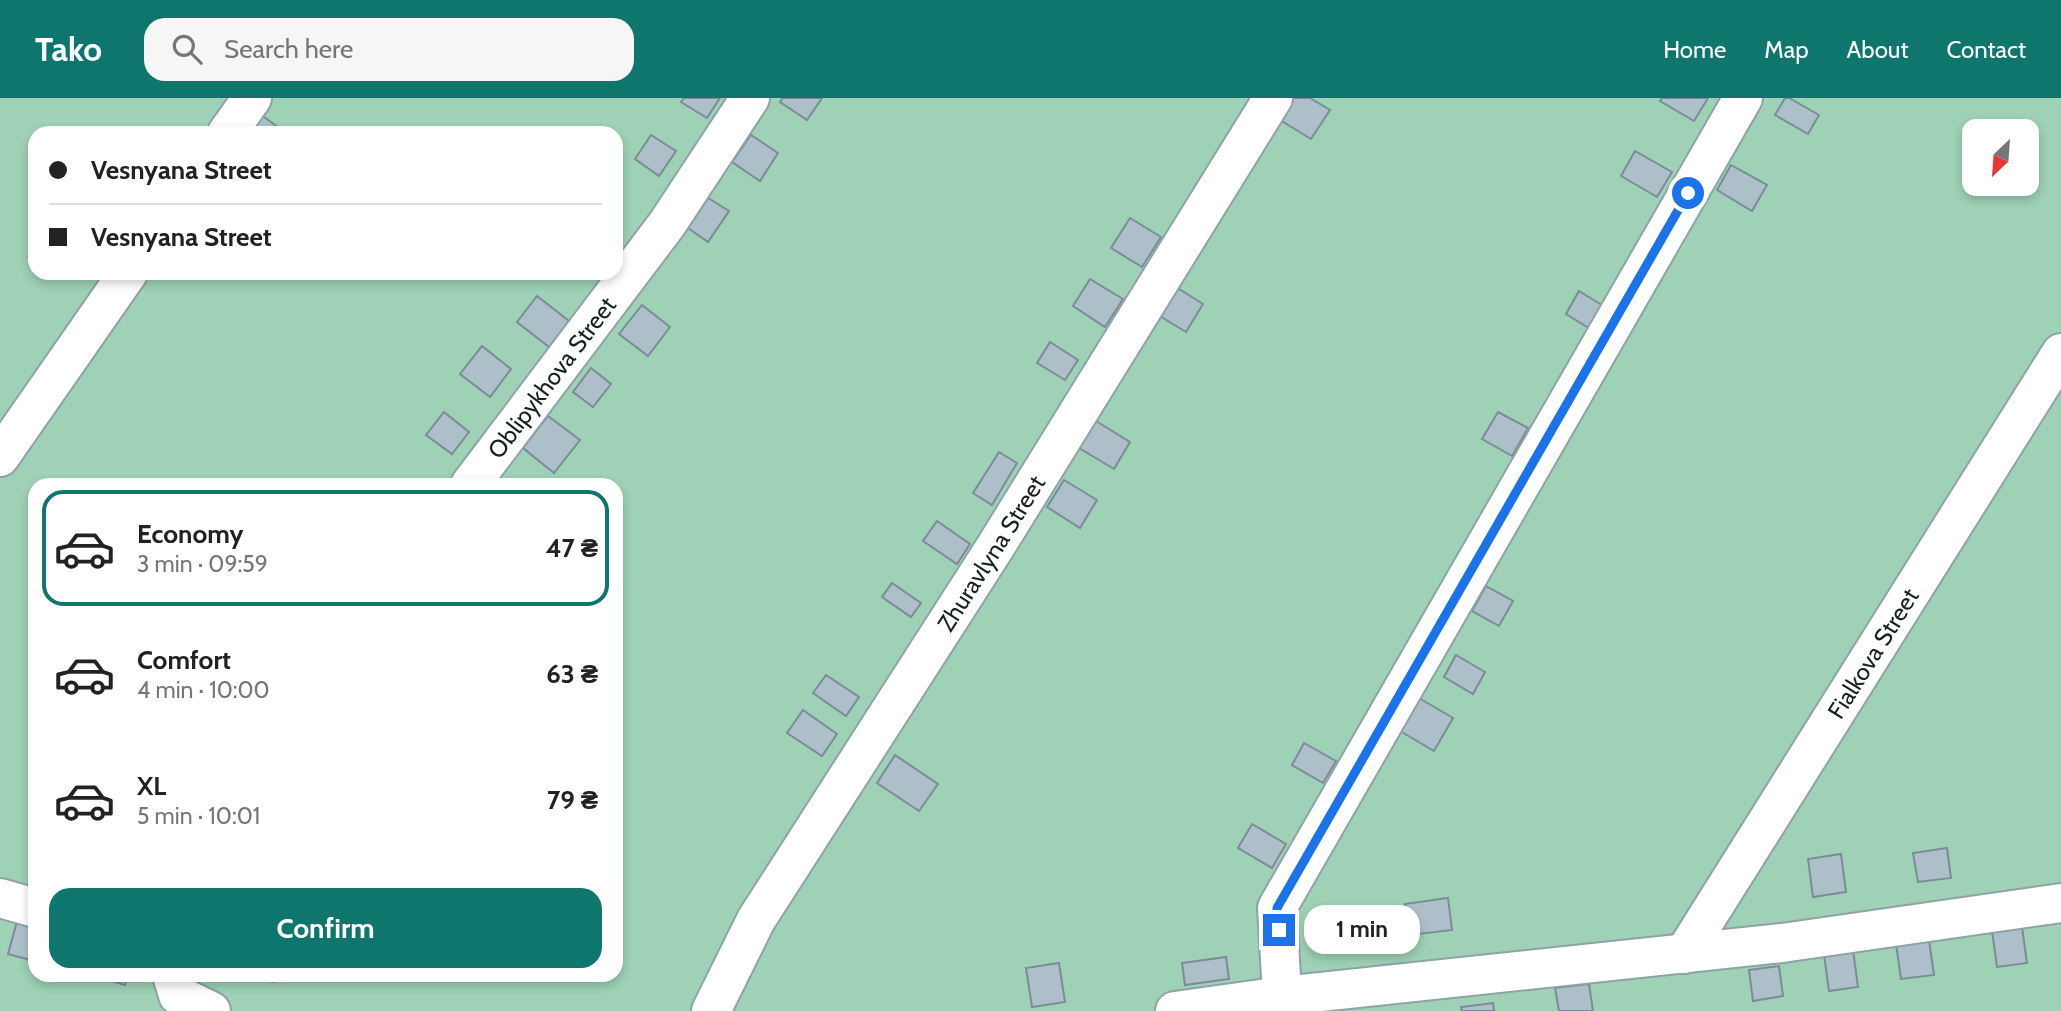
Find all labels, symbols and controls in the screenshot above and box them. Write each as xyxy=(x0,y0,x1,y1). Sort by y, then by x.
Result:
search box xyxy=(144,18,634,81)
text: Tako xyxy=(35,29,102,69)
icon: search xyxy=(168,30,206,68)
text: Search here xyxy=(224,33,353,65)
text: Home xyxy=(1663,35,1726,64)
text: Map xyxy=(1764,35,1809,64)
text: About xyxy=(1847,35,1909,64)
text: Contact xyxy=(1947,35,2026,64)
north arrow xyxy=(1962,119,2039,196)
map controls xyxy=(1962,119,2039,196)
text: Vesnyana Street xyxy=(91,154,272,186)
route start xyxy=(1672,177,1704,209)
text: Vesnyana Street xyxy=(91,221,272,253)
street label: Oblipykhova Street xyxy=(481,291,622,464)
street label: Zhuravlyna Street xyxy=(931,470,1051,637)
icon: car xyxy=(53,517,116,580)
text: Economy xyxy=(137,518,243,550)
text: 47 ₴ xyxy=(545,532,598,564)
text: 3 min · 09:59 xyxy=(137,550,268,578)
street label: Fialkova Street xyxy=(1821,583,1924,724)
icon: car xyxy=(53,643,116,706)
text: Comfort xyxy=(137,644,231,676)
text: 63 ₴ xyxy=(546,658,598,690)
text: 4 min · 10:00 xyxy=(137,676,270,704)
icon: car xyxy=(53,769,116,832)
text: XL xyxy=(137,770,166,802)
text: 79 ₴ xyxy=(547,784,598,816)
text: 5 min · 10:01 xyxy=(137,802,260,830)
button: Confirm xyxy=(49,888,602,968)
callout: 1 min xyxy=(1304,906,1419,954)
route end xyxy=(1263,914,1295,946)
text: 1 min xyxy=(1336,915,1388,943)

